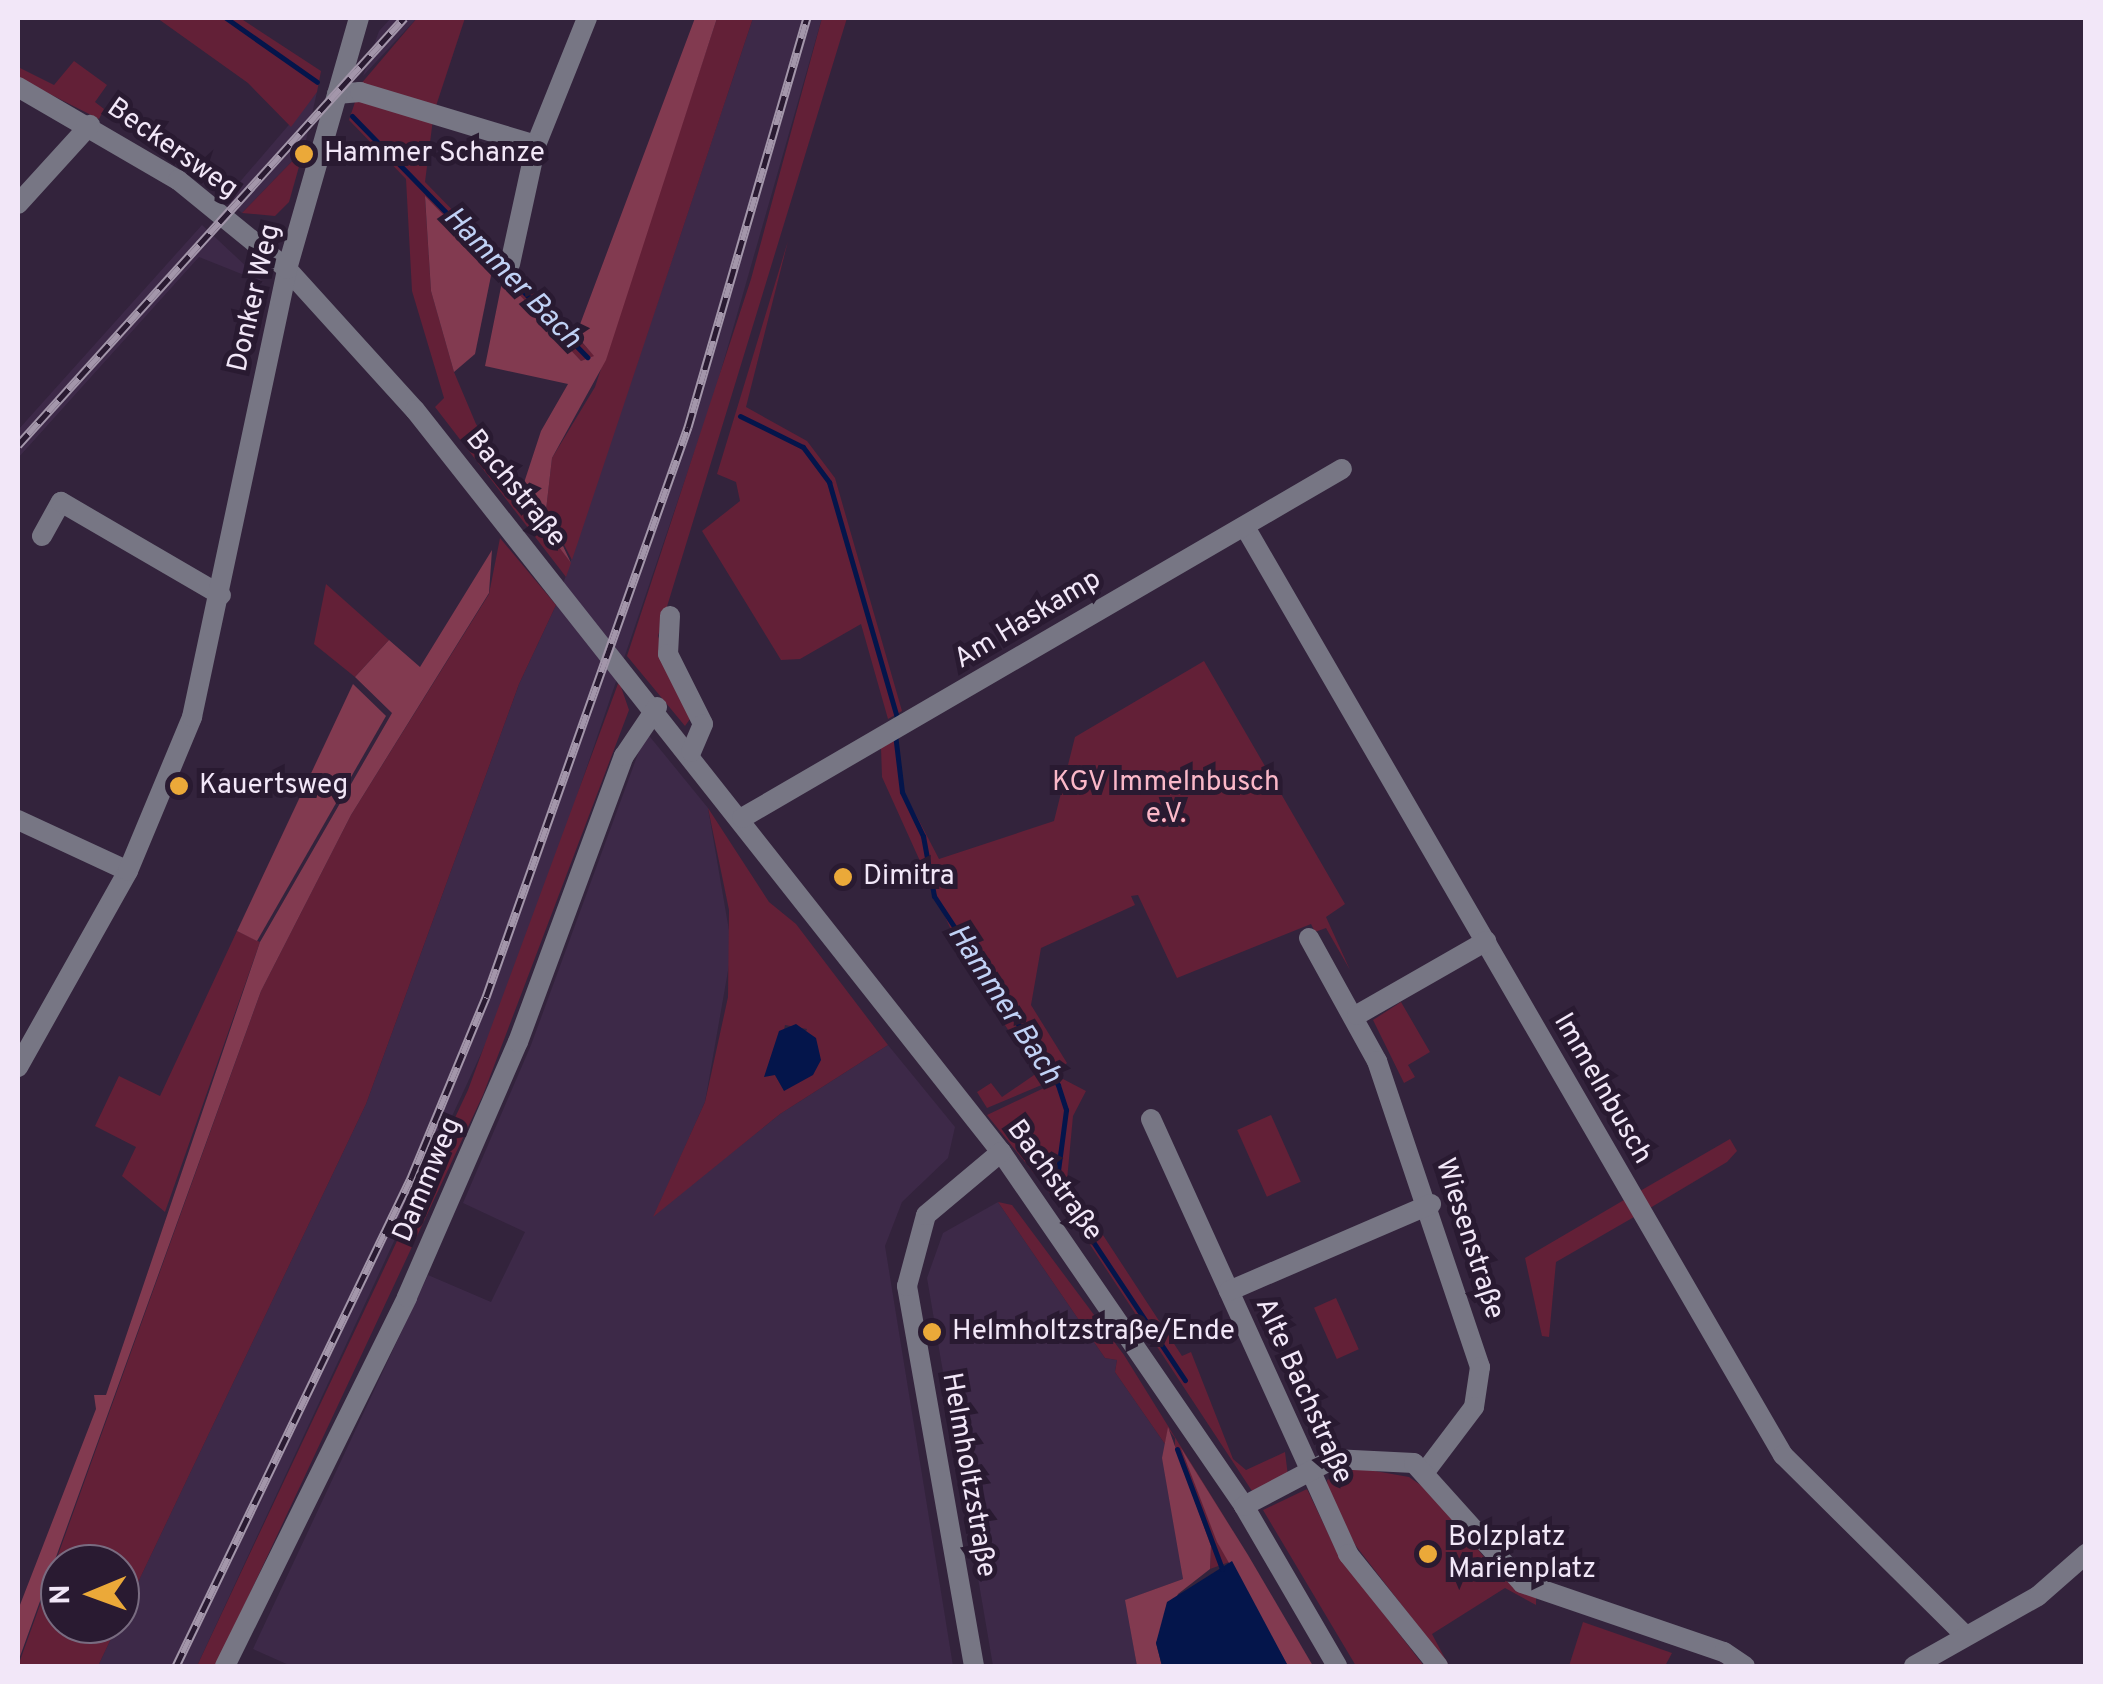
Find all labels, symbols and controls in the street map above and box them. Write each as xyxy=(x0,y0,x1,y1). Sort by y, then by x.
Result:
street label: Beckersweg xyxy=(100,92,244,206)
place label: Hammer Schanze xyxy=(324,137,545,171)
marker: Hammer Schanze xyxy=(293,143,315,165)
water label: Hammer Bach xyxy=(434,201,588,357)
street label: Donker Weg xyxy=(222,221,288,375)
street label: Bachstraße xyxy=(457,423,573,555)
street label: Am Haskamp xyxy=(949,563,1107,677)
park label: KGV Immelnbusch e.V. xyxy=(1052,766,1280,832)
place label: Kauertsweg xyxy=(199,769,348,803)
marker: Kauertsweg xyxy=(168,775,190,797)
place label: Dimitra xyxy=(863,860,955,894)
marker: Dimitra xyxy=(832,866,854,888)
water label: Hammer Bach xyxy=(938,918,1068,1092)
street label: Immelnbusch xyxy=(1545,1008,1659,1170)
street label: Dammweg xyxy=(387,1113,469,1247)
street label: Bachstraße xyxy=(999,1114,1109,1248)
street label: Wiesenstraße xyxy=(1427,1154,1511,1324)
street label: Alte Bachstraße xyxy=(1247,1293,1359,1489)
place label: Helmholtzstraße/Ende xyxy=(952,1315,1235,1349)
marker: Helmholtzstraße/Ende xyxy=(921,1321,943,1343)
street label: Helmholtzstraße xyxy=(933,1370,1003,1580)
place label: Bolzplatz Marienplatz xyxy=(1448,1521,1596,1587)
marker: Bolzplatz Marienplatz xyxy=(1417,1543,1439,1565)
north arrow xyxy=(40,1544,140,1644)
text: N xyxy=(44,1584,80,1605)

